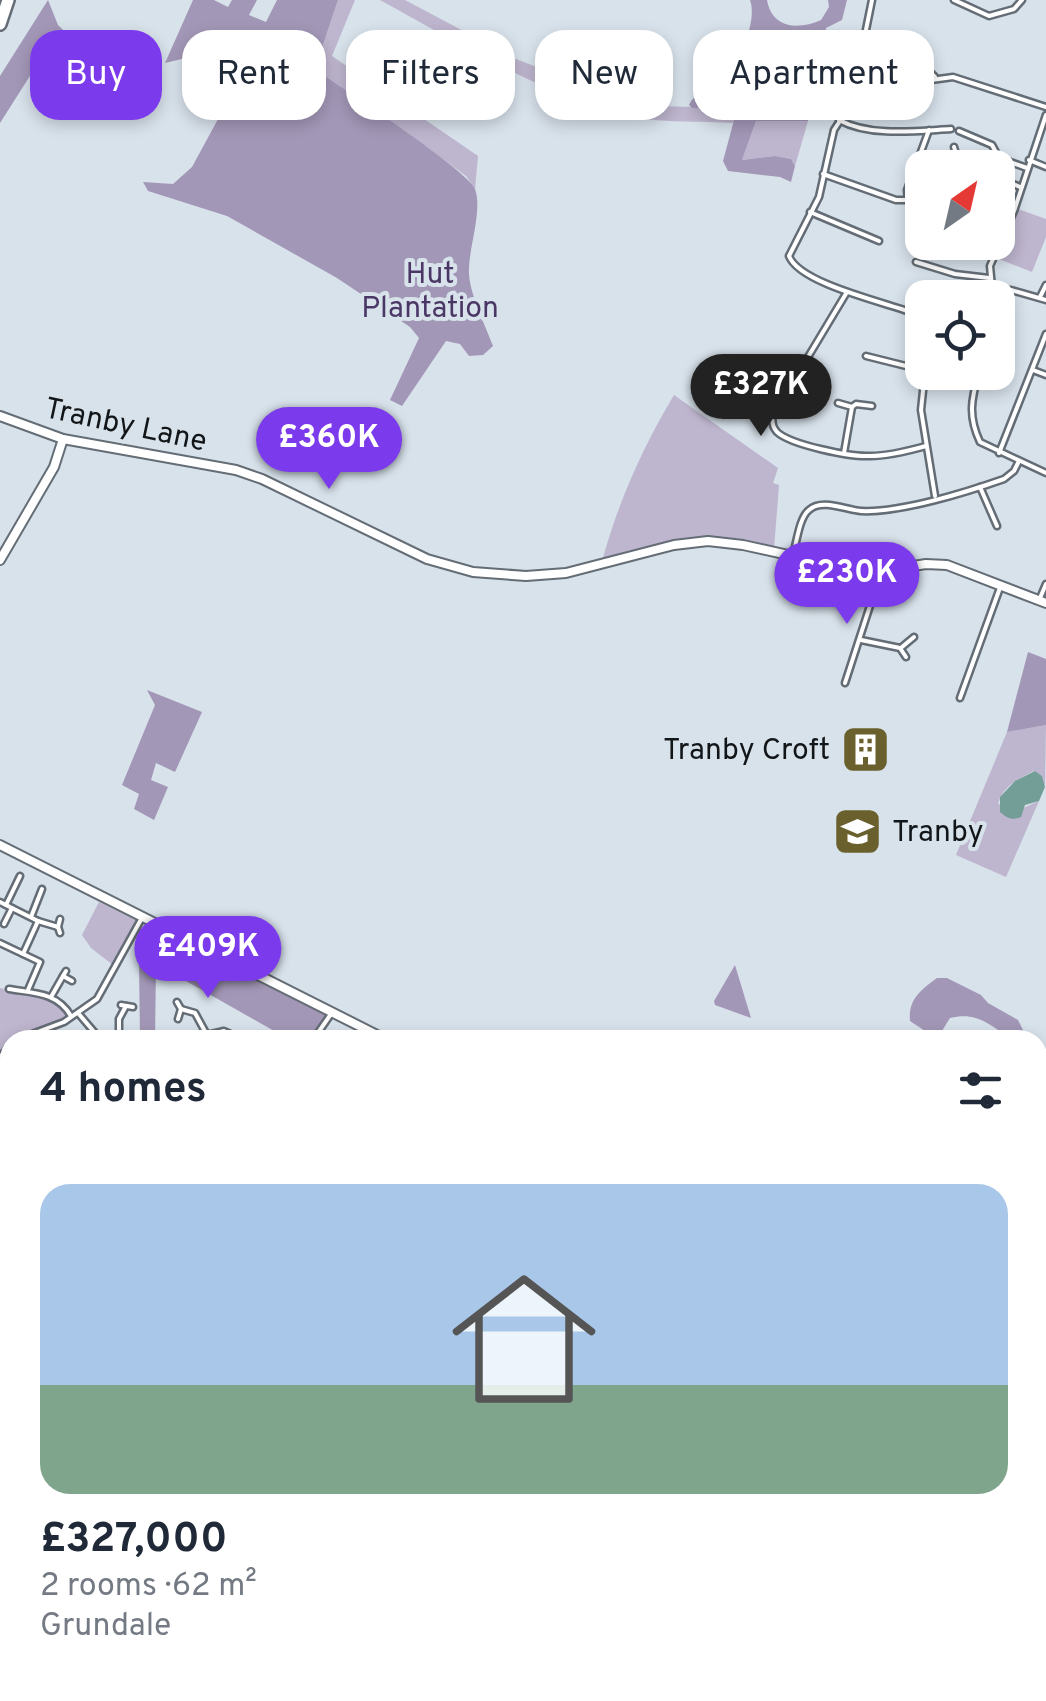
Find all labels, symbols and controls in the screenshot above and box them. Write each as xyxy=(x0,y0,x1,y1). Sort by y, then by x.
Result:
chip: Buy xyxy=(30,30,162,120)
chip: Rent xyxy=(182,30,326,120)
chip: Filters xyxy=(346,30,515,120)
chip: New xyxy=(535,30,673,120)
chip: Apartment xyxy=(693,30,934,120)
north arrow xyxy=(905,150,1015,260)
map controls xyxy=(905,150,1015,390)
park label: Hut Plantation xyxy=(361,257,499,328)
button: locate xyxy=(905,280,1015,390)
pin: £327K xyxy=(691,354,831,439)
text: £327K xyxy=(713,366,809,406)
street label: Tranby Lane xyxy=(41,391,210,462)
pin: £360K xyxy=(259,407,399,492)
text: £360K xyxy=(278,419,380,459)
pin: £230K xyxy=(777,542,917,627)
text: £230K xyxy=(796,554,898,594)
building icon: Tranby Croft xyxy=(839,723,891,775)
place label: Tranby Croft xyxy=(663,733,830,770)
school or university icon: Tranby xyxy=(831,805,883,857)
place label: Tranby xyxy=(892,815,984,852)
pin: £409K xyxy=(138,916,278,1001)
text: £409K xyxy=(156,928,260,968)
icon: filters xyxy=(953,1063,1008,1118)
text: 4 homes xyxy=(40,1064,207,1117)
icon: home xyxy=(434,1249,614,1429)
text: £327,000 xyxy=(40,1514,228,1567)
text: 2 rooms · 62 m² xyxy=(40,1567,257,1607)
text: Grundale xyxy=(40,1607,171,1647)

